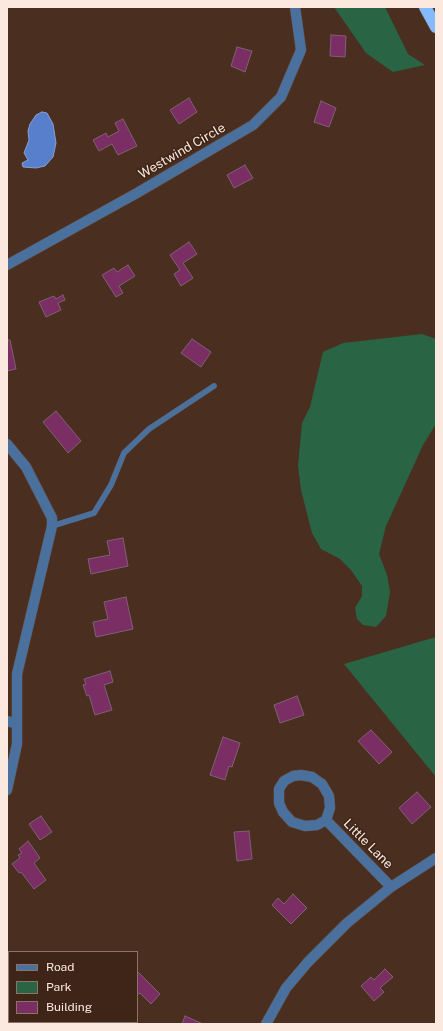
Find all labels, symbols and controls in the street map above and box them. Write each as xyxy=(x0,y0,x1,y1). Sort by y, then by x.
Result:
street label: Westwind Circle xyxy=(136,120,228,182)
street label: Little Lane xyxy=(340,816,396,872)
legend xyxy=(8,951,138,1023)
text: Road xyxy=(46,960,74,974)
text: Park xyxy=(46,980,72,994)
text: Building xyxy=(46,1000,92,1014)

